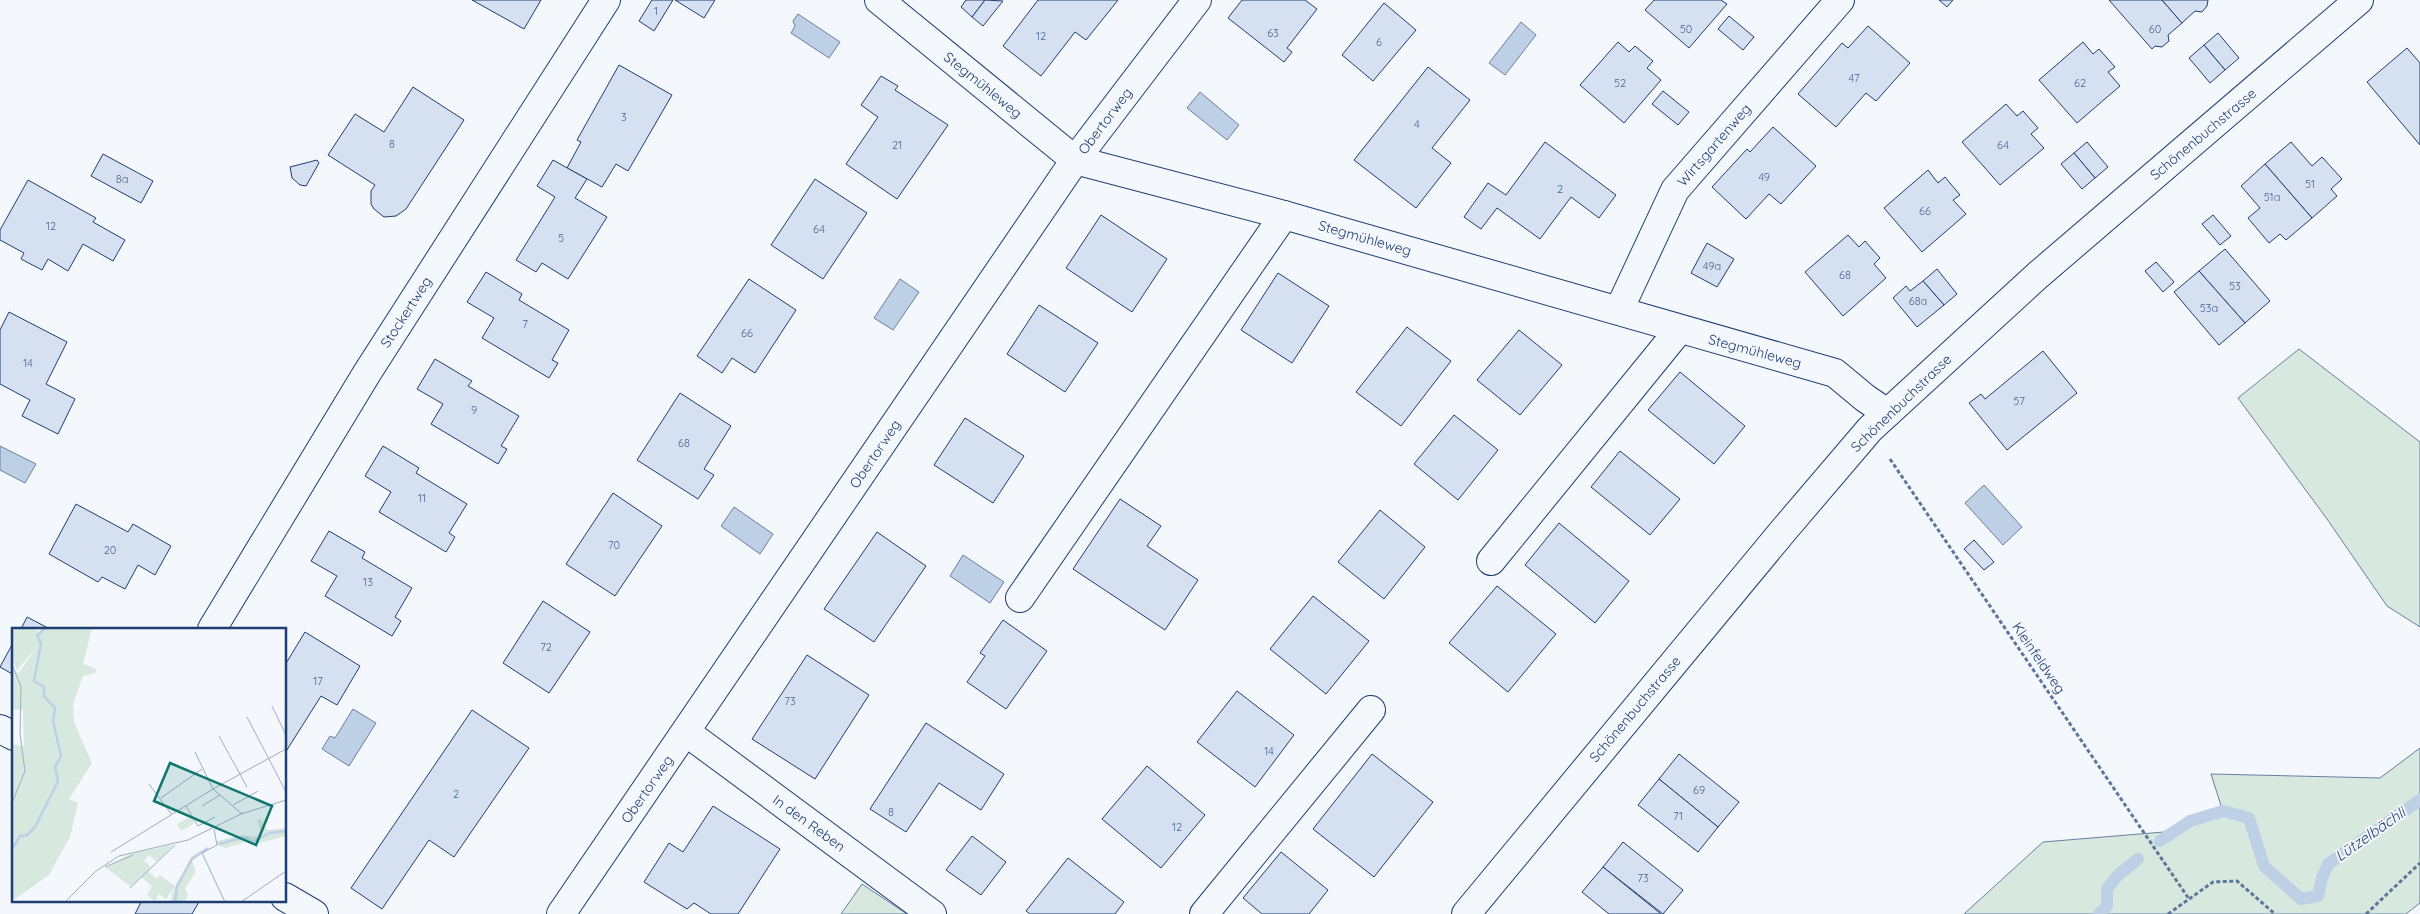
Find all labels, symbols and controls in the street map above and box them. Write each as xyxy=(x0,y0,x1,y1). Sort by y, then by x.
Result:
house number: 1 xyxy=(654,4,658,18)
house number: 50 xyxy=(1680,22,1692,36)
house number: 60 xyxy=(2149,22,2161,36)
house number: 63 xyxy=(1267,26,1279,40)
house number: 12 xyxy=(1036,29,1046,43)
house number: 6 xyxy=(1376,35,1382,49)
street label: Stegmühleweg xyxy=(940,48,1026,122)
house number: 47 xyxy=(1848,71,1860,85)
house number: 52 xyxy=(1614,76,1626,90)
house number: 62 xyxy=(2074,76,2086,90)
street label: Obertorweg xyxy=(1074,84,1136,158)
street label: Schönenbuchstrasse xyxy=(2146,84,2260,184)
street label: Wirtsgartenweg xyxy=(1673,100,1755,190)
house number: 3 xyxy=(621,110,627,124)
house number: 4 xyxy=(1414,117,1420,131)
house number: 8 xyxy=(389,137,395,151)
house number: 21 xyxy=(892,138,902,152)
house number: 64 xyxy=(1997,138,2009,152)
house number: 49 xyxy=(1758,170,1770,184)
house number: 8a xyxy=(116,172,128,186)
house number: 51 xyxy=(2305,177,2315,191)
house number: 2 xyxy=(1557,182,1563,196)
house number: 51a xyxy=(2264,190,2280,204)
house number: 66 xyxy=(1919,204,1931,218)
street label: Stegmühleweg xyxy=(1316,216,1414,260)
house number: 12 xyxy=(46,219,56,233)
house number: 64 xyxy=(813,222,825,236)
house number: 5 xyxy=(558,231,564,245)
house number: 49a xyxy=(1703,259,1721,273)
house number: 68 xyxy=(1839,268,1851,282)
street label: Stockertweg xyxy=(376,273,436,351)
house number: 53 xyxy=(2229,279,2241,293)
house number: 68a xyxy=(1909,294,1927,308)
house number: 53a xyxy=(2200,301,2218,315)
house number: 7 xyxy=(522,317,528,331)
house number: 66 xyxy=(741,326,753,340)
street label: Stegmühleweg xyxy=(1706,330,1804,372)
street label: Schönenbuchstrasse xyxy=(1847,350,1955,456)
house number: 14 xyxy=(23,356,33,370)
house number: 57 xyxy=(2013,394,2025,408)
house number: 9 xyxy=(471,403,477,417)
street label: Obertorweg xyxy=(845,416,905,492)
house number: 68 xyxy=(678,436,690,450)
house number: 11 xyxy=(418,491,426,505)
house number: 70 xyxy=(608,538,620,552)
house number: 20 xyxy=(104,543,116,557)
house number: 13 xyxy=(363,575,373,589)
street label: Kleinfeldweg xyxy=(2008,619,2070,697)
inset map xyxy=(12,628,286,902)
house number: 72 xyxy=(540,640,552,654)
street label: Schönenbuchstrasse xyxy=(1585,652,1685,766)
house number: 17 xyxy=(313,674,323,688)
house number: 73 xyxy=(784,694,796,708)
house number: 14 xyxy=(1264,744,1274,758)
street label: Obertorweg xyxy=(617,752,677,826)
house number: 69 xyxy=(1693,783,1705,797)
house number: 2 xyxy=(453,787,459,801)
street label: In den Reben xyxy=(769,791,849,855)
water label: Lützelbächli xyxy=(2331,802,2410,865)
house number: 8 xyxy=(888,805,894,819)
house number: 71 xyxy=(1673,809,1683,823)
house number: 12 xyxy=(1172,820,1182,834)
house number: 73 xyxy=(1637,871,1649,885)

